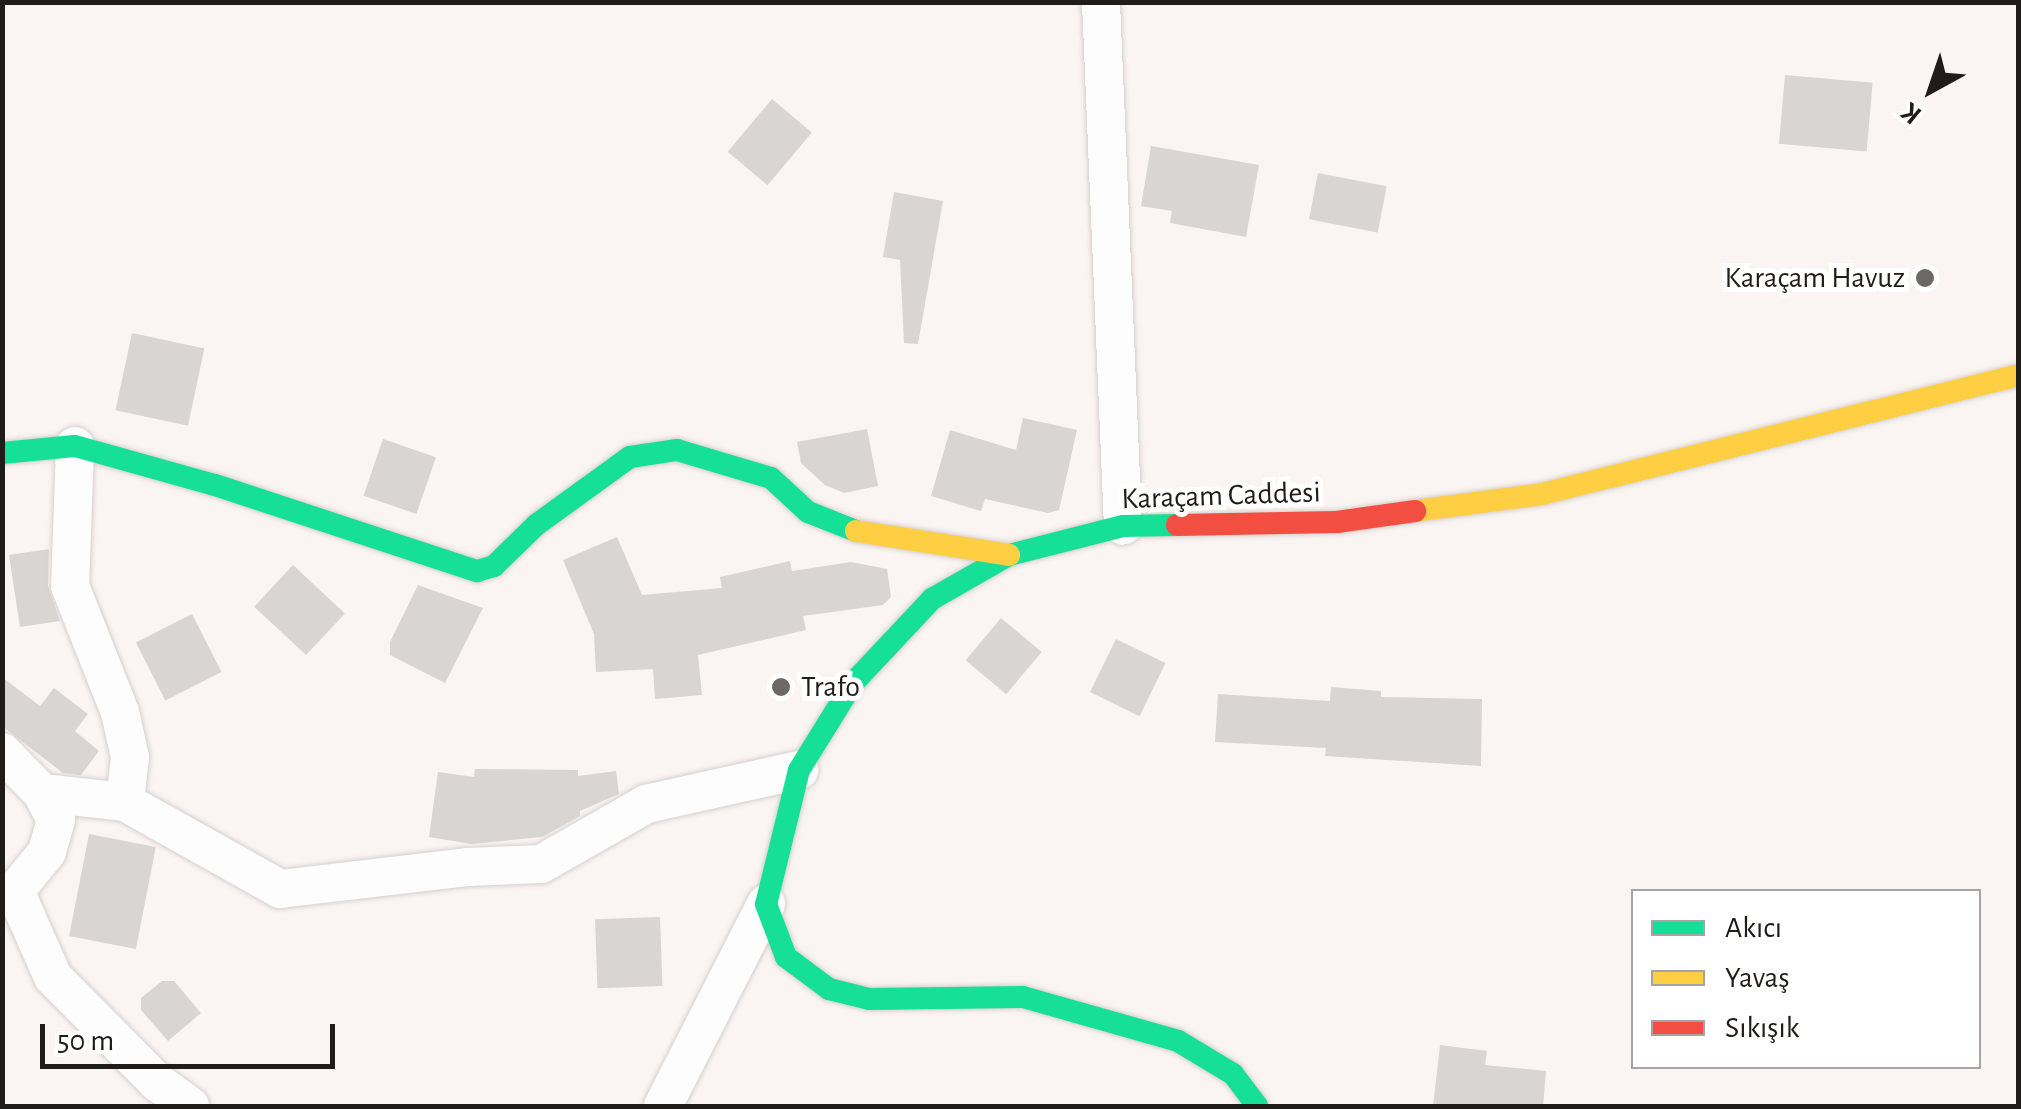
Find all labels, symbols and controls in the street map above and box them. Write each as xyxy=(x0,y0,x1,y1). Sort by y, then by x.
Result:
north arrow xyxy=(1881,40,1981,140)
text: K xyxy=(1896,97,1927,129)
place label: Karaçam Havuz xyxy=(1725,260,1905,296)
marker: Karaçam Havuz xyxy=(1914,267,1936,289)
street label: Karaçam Caddesi xyxy=(1121,475,1321,517)
place label: Trafo xyxy=(801,669,860,705)
marker: Trafo xyxy=(770,676,792,698)
legend xyxy=(1631,889,1981,1069)
text: Akıcı xyxy=(1725,913,1782,943)
text: Yavaş xyxy=(1725,963,1790,993)
scale bar xyxy=(45,1004,340,1066)
text: Sıkışık xyxy=(1725,1013,1799,1043)
text: 50 m xyxy=(57,1026,114,1056)

